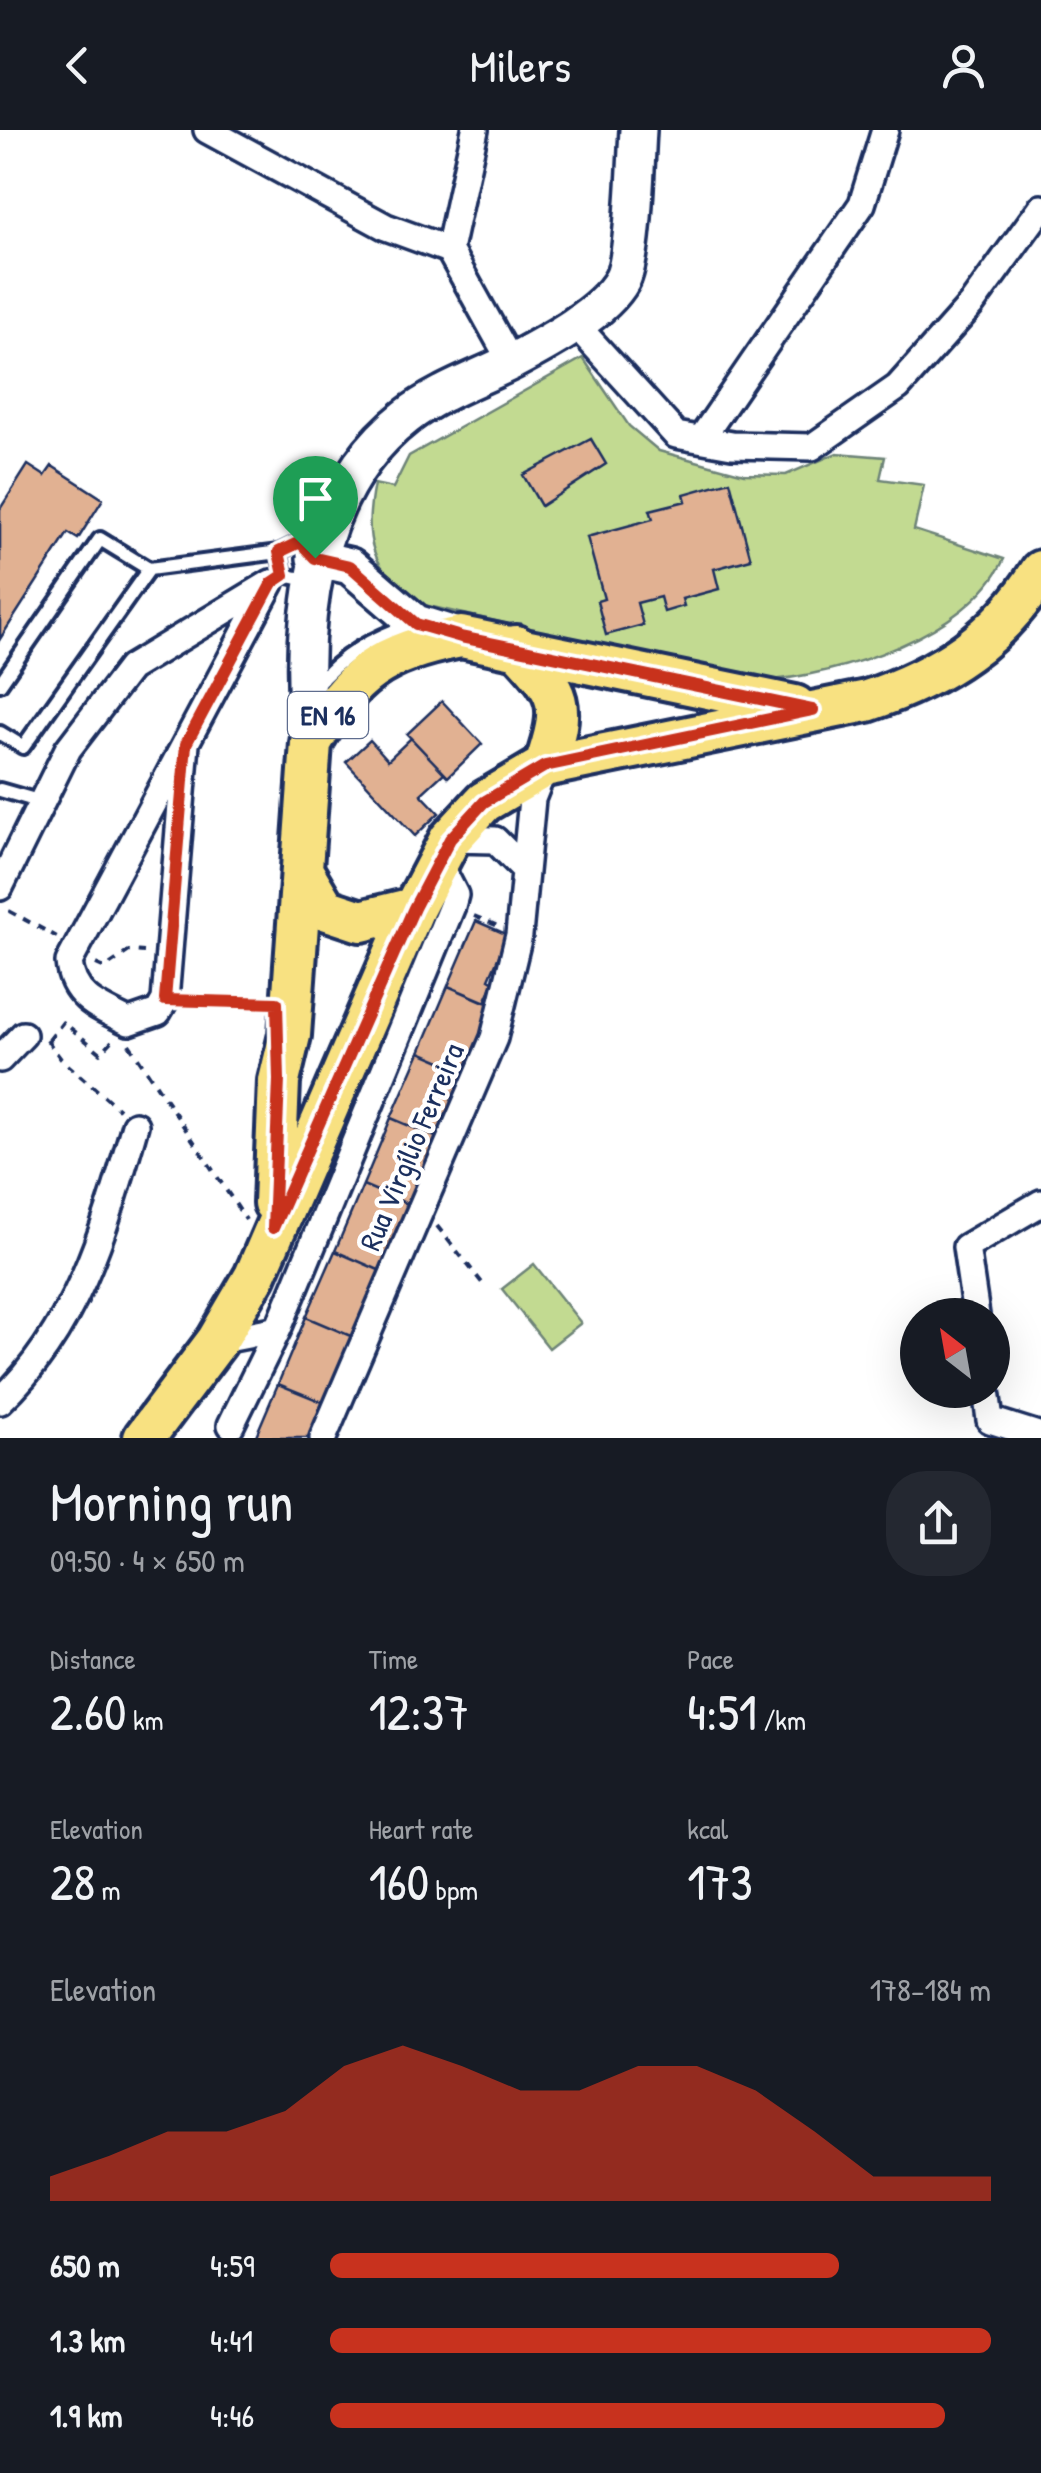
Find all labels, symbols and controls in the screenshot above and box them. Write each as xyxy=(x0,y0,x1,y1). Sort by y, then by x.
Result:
text: Milers xyxy=(470,35,571,96)
icon: back xyxy=(50,38,105,93)
icon: person xyxy=(936,38,991,93)
pin xyxy=(273,456,358,559)
icon: arrive xyxy=(288,471,343,526)
road number: EN 16 xyxy=(288,692,368,738)
street label: Rua Virgílio Ferreira xyxy=(349,1037,473,1256)
north arrow xyxy=(900,1298,1010,1408)
map controls xyxy=(900,1298,1010,1408)
text: Morning run xyxy=(50,1464,293,1538)
button: share xyxy=(886,1471,991,1576)
text: 09:50 · 4 × 650 m xyxy=(50,1539,245,1582)
text: Distance xyxy=(50,1640,136,1678)
text: Time xyxy=(369,1640,418,1678)
text: Pace xyxy=(687,1640,734,1678)
text: 2.60 xyxy=(50,1678,126,1746)
text: 12:37 xyxy=(369,1678,469,1746)
text: 4:51 xyxy=(687,1678,757,1746)
text: km xyxy=(126,1701,164,1739)
text: /km xyxy=(757,1701,806,1739)
text: Elevation xyxy=(50,1810,143,1848)
text: Heart rate xyxy=(369,1810,473,1848)
text: kcal xyxy=(687,1810,728,1848)
text: 28 xyxy=(50,1848,95,1916)
text: 160 xyxy=(369,1848,429,1916)
text: 173 xyxy=(687,1848,753,1916)
text: m xyxy=(95,1871,121,1909)
text: bpm xyxy=(429,1871,478,1909)
text: Elevation xyxy=(50,1968,156,2011)
text: 178–184 m xyxy=(870,1968,991,2011)
text: 650 m xyxy=(50,2244,120,2287)
text: 4:59 xyxy=(210,2244,255,2287)
text: 1.3 km xyxy=(50,2319,125,2362)
text: 4:41 xyxy=(210,2319,253,2362)
text: 1.9 km xyxy=(50,2394,123,2437)
text: 4:46 xyxy=(210,2394,254,2437)

